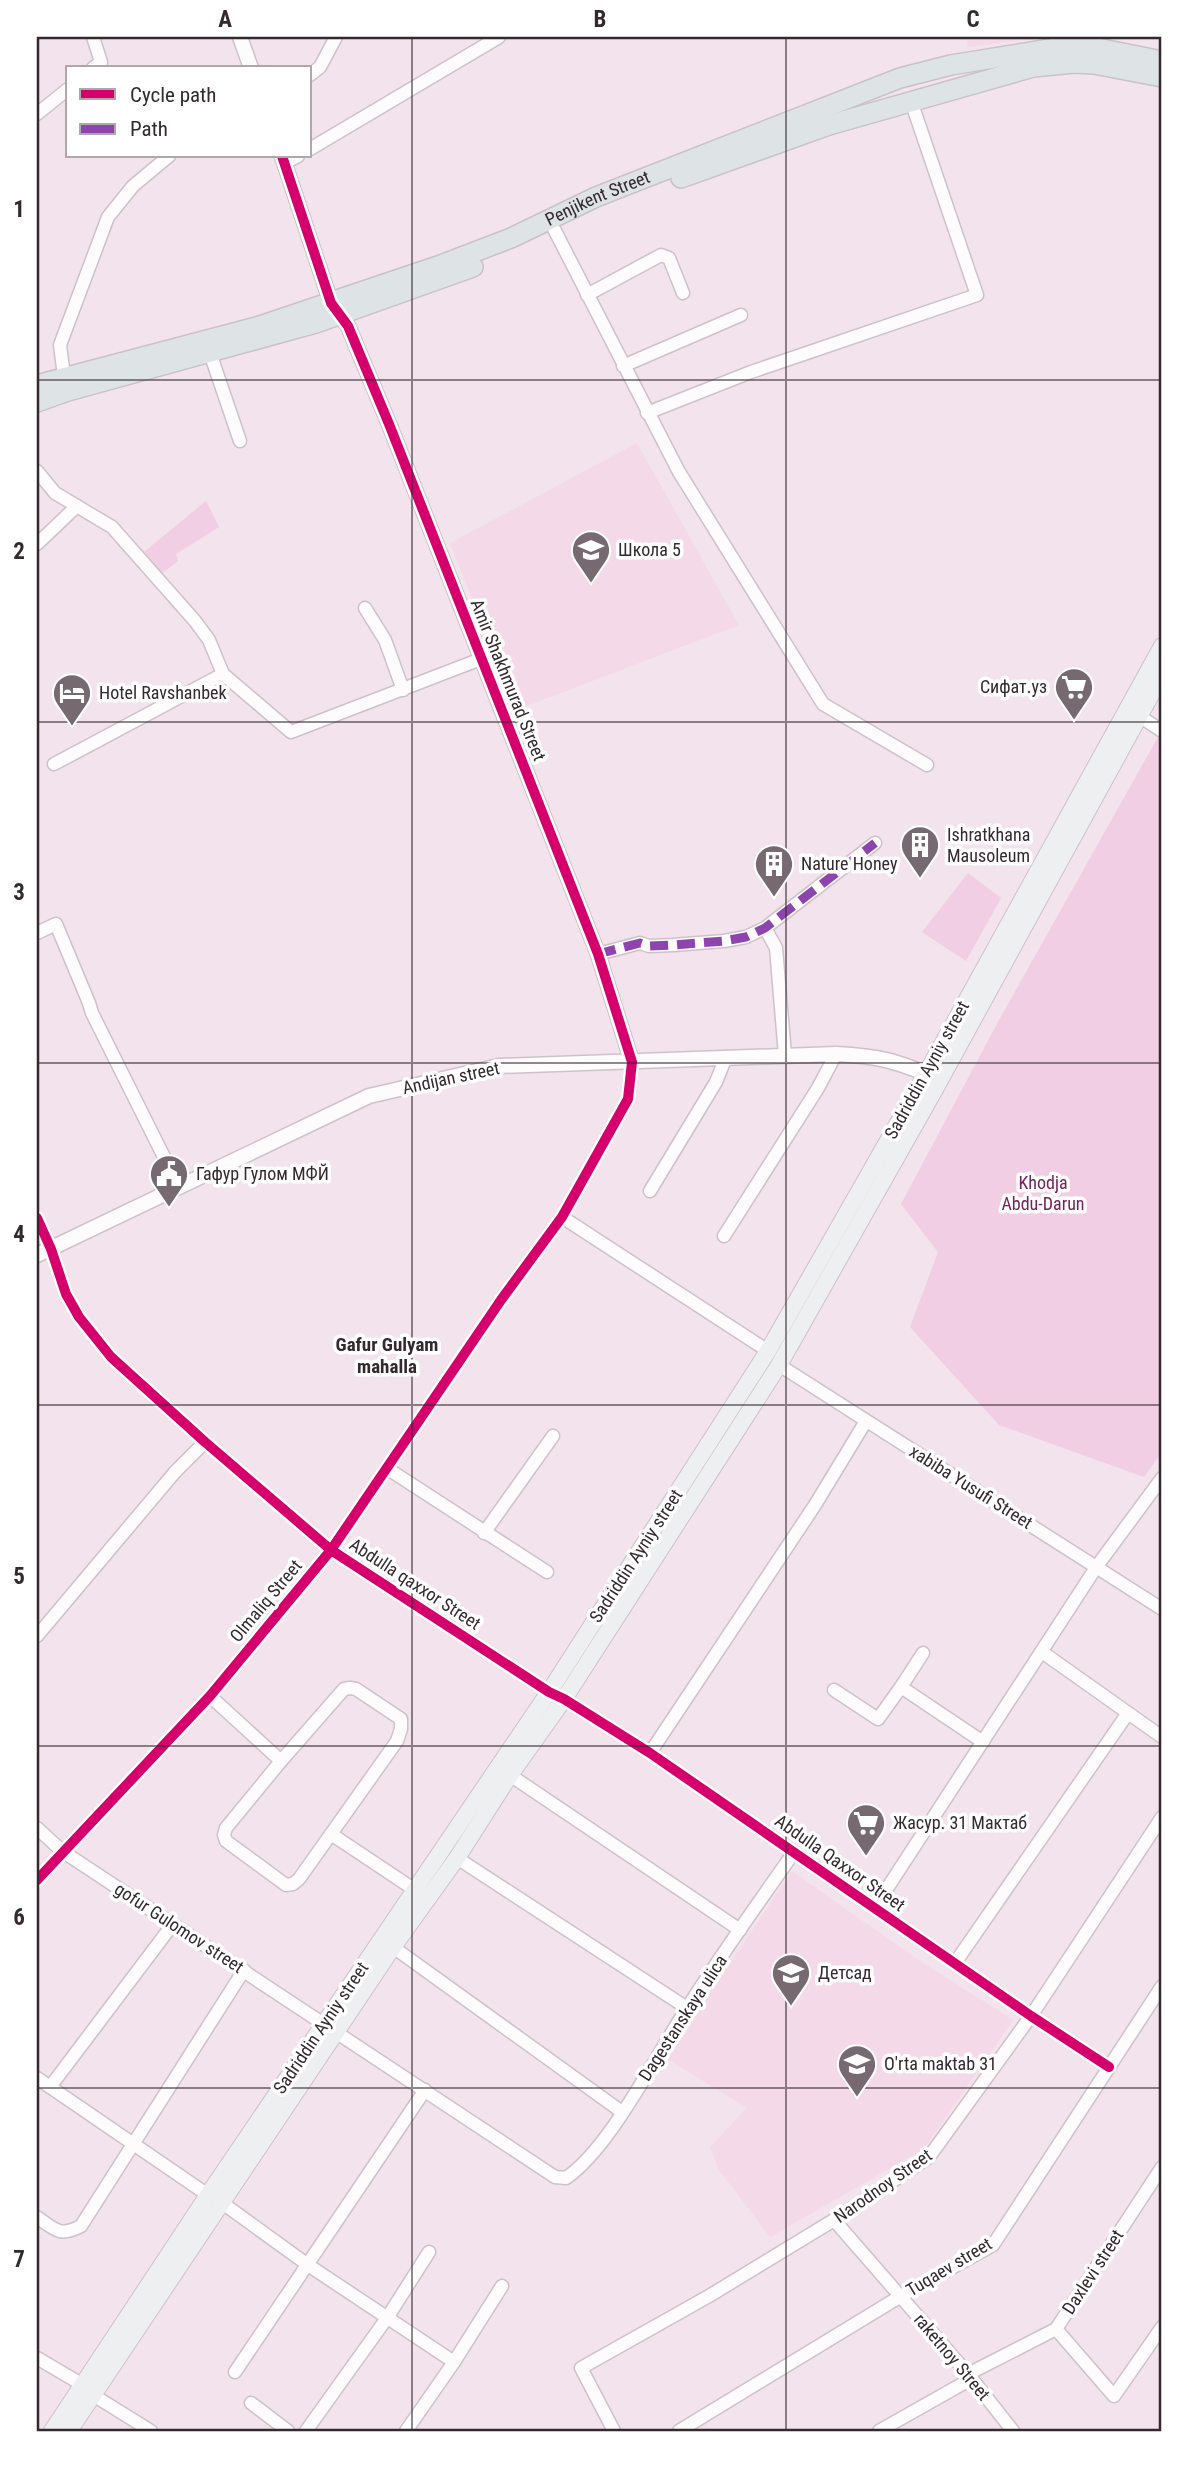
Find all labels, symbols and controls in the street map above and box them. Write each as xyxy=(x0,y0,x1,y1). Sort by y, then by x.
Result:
text: A xyxy=(218,6,232,33)
text: B xyxy=(594,6,606,33)
text: C xyxy=(966,6,980,33)
legend xyxy=(66,66,312,158)
text: Cycle path xyxy=(130,83,216,107)
text: Path xyxy=(130,117,168,141)
street label: Penjikent Street xyxy=(542,166,653,230)
text: 1 xyxy=(13,196,25,223)
school or university icon: Школа 5 xyxy=(570,529,612,584)
text: 2 xyxy=(13,538,25,565)
place label: Школа 5 xyxy=(618,539,681,560)
street label: Amir Shakhmurad Street xyxy=(466,596,550,764)
supermarket icon: Сифат.уз xyxy=(1053,666,1095,721)
hotel icon: Hotel Ravshanbek xyxy=(51,672,93,727)
place label: Сифат.уз xyxy=(980,676,1047,697)
place label: Hotel Ravshanbek xyxy=(99,682,227,703)
building icon: Ishratkhana Mausoleum xyxy=(899,824,941,879)
place label: Ishratkhana Mausoleum xyxy=(947,824,1030,866)
building icon: Nature Honey xyxy=(753,843,795,898)
place label: Nature Honey xyxy=(801,853,898,874)
text: 3 xyxy=(13,879,25,906)
street label: Sadriddin Ayniy street xyxy=(880,997,973,1142)
street label: Andijan street xyxy=(400,1057,501,1098)
public building icon: Гафур Гулом МФЙ xyxy=(148,1153,190,1208)
place label: Гафур Гулом МФЙ xyxy=(196,1163,329,1184)
park label: Khodja Abdu-Darun xyxy=(1001,1172,1085,1214)
text: 4 xyxy=(13,1221,25,1248)
district label: Gafur Gulyam mahalla xyxy=(336,1333,438,1378)
street label: xabiba Yusufi Street xyxy=(906,1440,1037,1533)
street label: Sadriddin Ayniy street xyxy=(585,1485,686,1626)
street label: Abdulla qaxxor Street xyxy=(346,1533,485,1634)
street label: Olmaliq Street xyxy=(225,1555,306,1646)
text: 5 xyxy=(13,1563,25,1590)
supermarket icon: Жасур. 31 Мактаб xyxy=(845,1802,887,1857)
street label: Abdulla Qaxxor Street xyxy=(771,1810,909,1915)
place label: Жасур. 31 Мактаб xyxy=(893,1812,1027,1833)
street label: gofur Gulomov street xyxy=(111,1878,248,1977)
text: 6 xyxy=(13,1904,25,1931)
street label: Dagestanskaya ulica xyxy=(634,1951,731,2085)
school or university icon: Детсад xyxy=(770,1952,812,2007)
street label: Sadriddin Ayniy street xyxy=(269,1958,372,2098)
place label: Детсад xyxy=(818,1962,872,1983)
school or university icon: O'rta maktab 31 xyxy=(836,2043,878,2098)
place label: O'rta maktab 31 xyxy=(884,2053,997,2074)
street label: Narodnoy Street xyxy=(830,2144,936,2227)
street label: Daxlevi street xyxy=(1058,2226,1128,2318)
street label: Tuqaev street xyxy=(902,2233,995,2300)
text: 7 xyxy=(13,2246,25,2273)
street label: raketnoy Street xyxy=(910,2309,995,2404)

